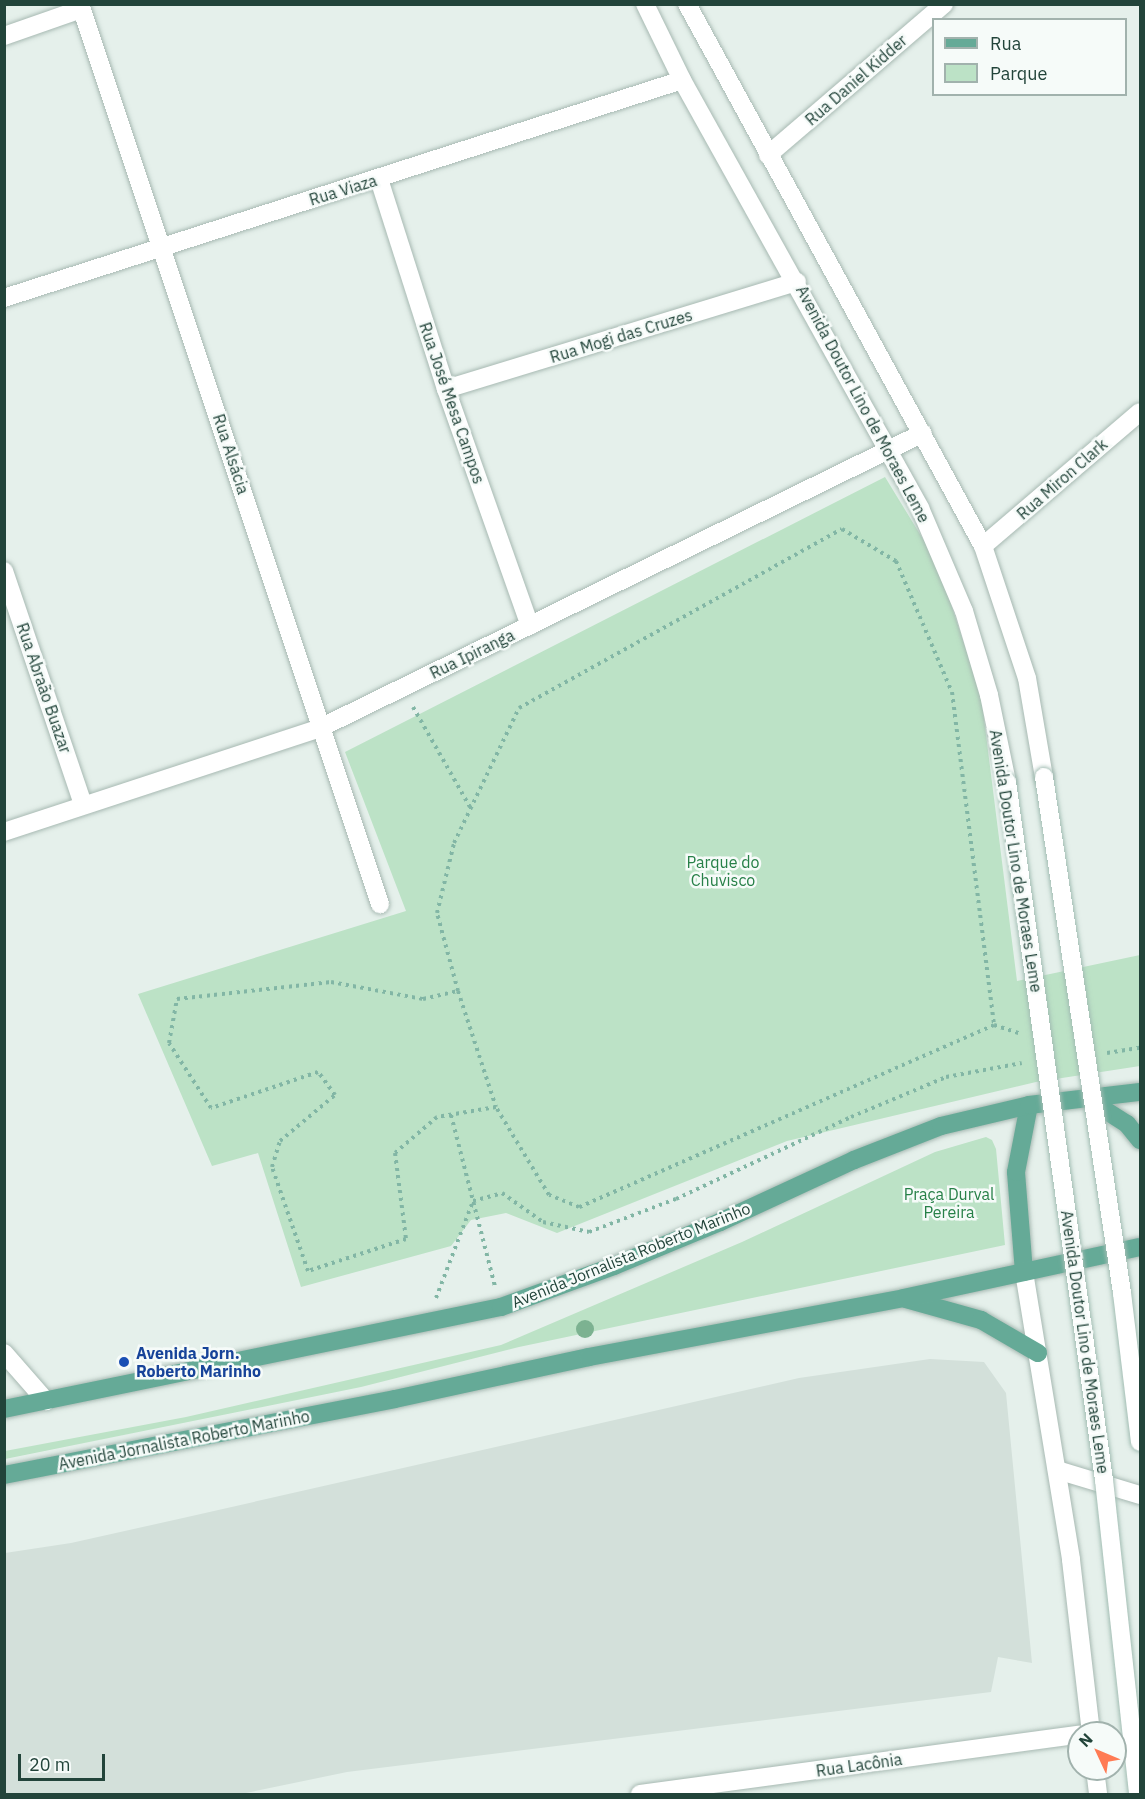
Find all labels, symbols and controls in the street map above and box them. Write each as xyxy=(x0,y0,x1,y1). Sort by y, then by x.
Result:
legend xyxy=(932,18,1127,96)
street label: Rua Daniel Kidder xyxy=(801,31,911,129)
text: Rua xyxy=(990,32,1021,55)
text: Parque xyxy=(990,62,1047,85)
street label: Rua Viaza xyxy=(307,171,379,209)
street label: Avenida Doutor Lino de Moraes Leme xyxy=(792,282,934,526)
street label: Rua Mogi das Cruzes xyxy=(547,305,695,367)
street label: Rua José Mesa Campos xyxy=(415,320,489,486)
street label: Rua Alsácia xyxy=(209,411,253,497)
street label: Rua Miron Clark xyxy=(1013,435,1111,523)
street label: Rua Abraão Buazar xyxy=(13,620,75,756)
street label: Rua Ipiranga xyxy=(427,625,517,683)
street label: Avenida Doutor Lino de Moraes Leme xyxy=(986,728,1046,994)
park label: Parque do Chuvisco xyxy=(686,852,760,890)
park label: Praça Durval Pereira xyxy=(904,1184,994,1222)
street label: Avenida Jornalista Roberto Marinho xyxy=(509,1198,753,1312)
street label: Avenida Doutor Lino de Moraes Leme xyxy=(1057,1209,1113,1475)
place label: Avenida Jorn. Roberto Marinho xyxy=(136,1343,261,1381)
marker: Avenida Jorn. Roberto Marinho xyxy=(117,1355,131,1369)
street label: Avenida Jornalista Roberto Marinho xyxy=(57,1406,311,1474)
north arrow xyxy=(1067,1721,1127,1781)
text: N xyxy=(1074,1729,1097,1751)
scale bar xyxy=(21,1742,108,1780)
street label: Rua Lacônia xyxy=(815,1749,903,1781)
text: 20 m xyxy=(29,1753,71,1776)

